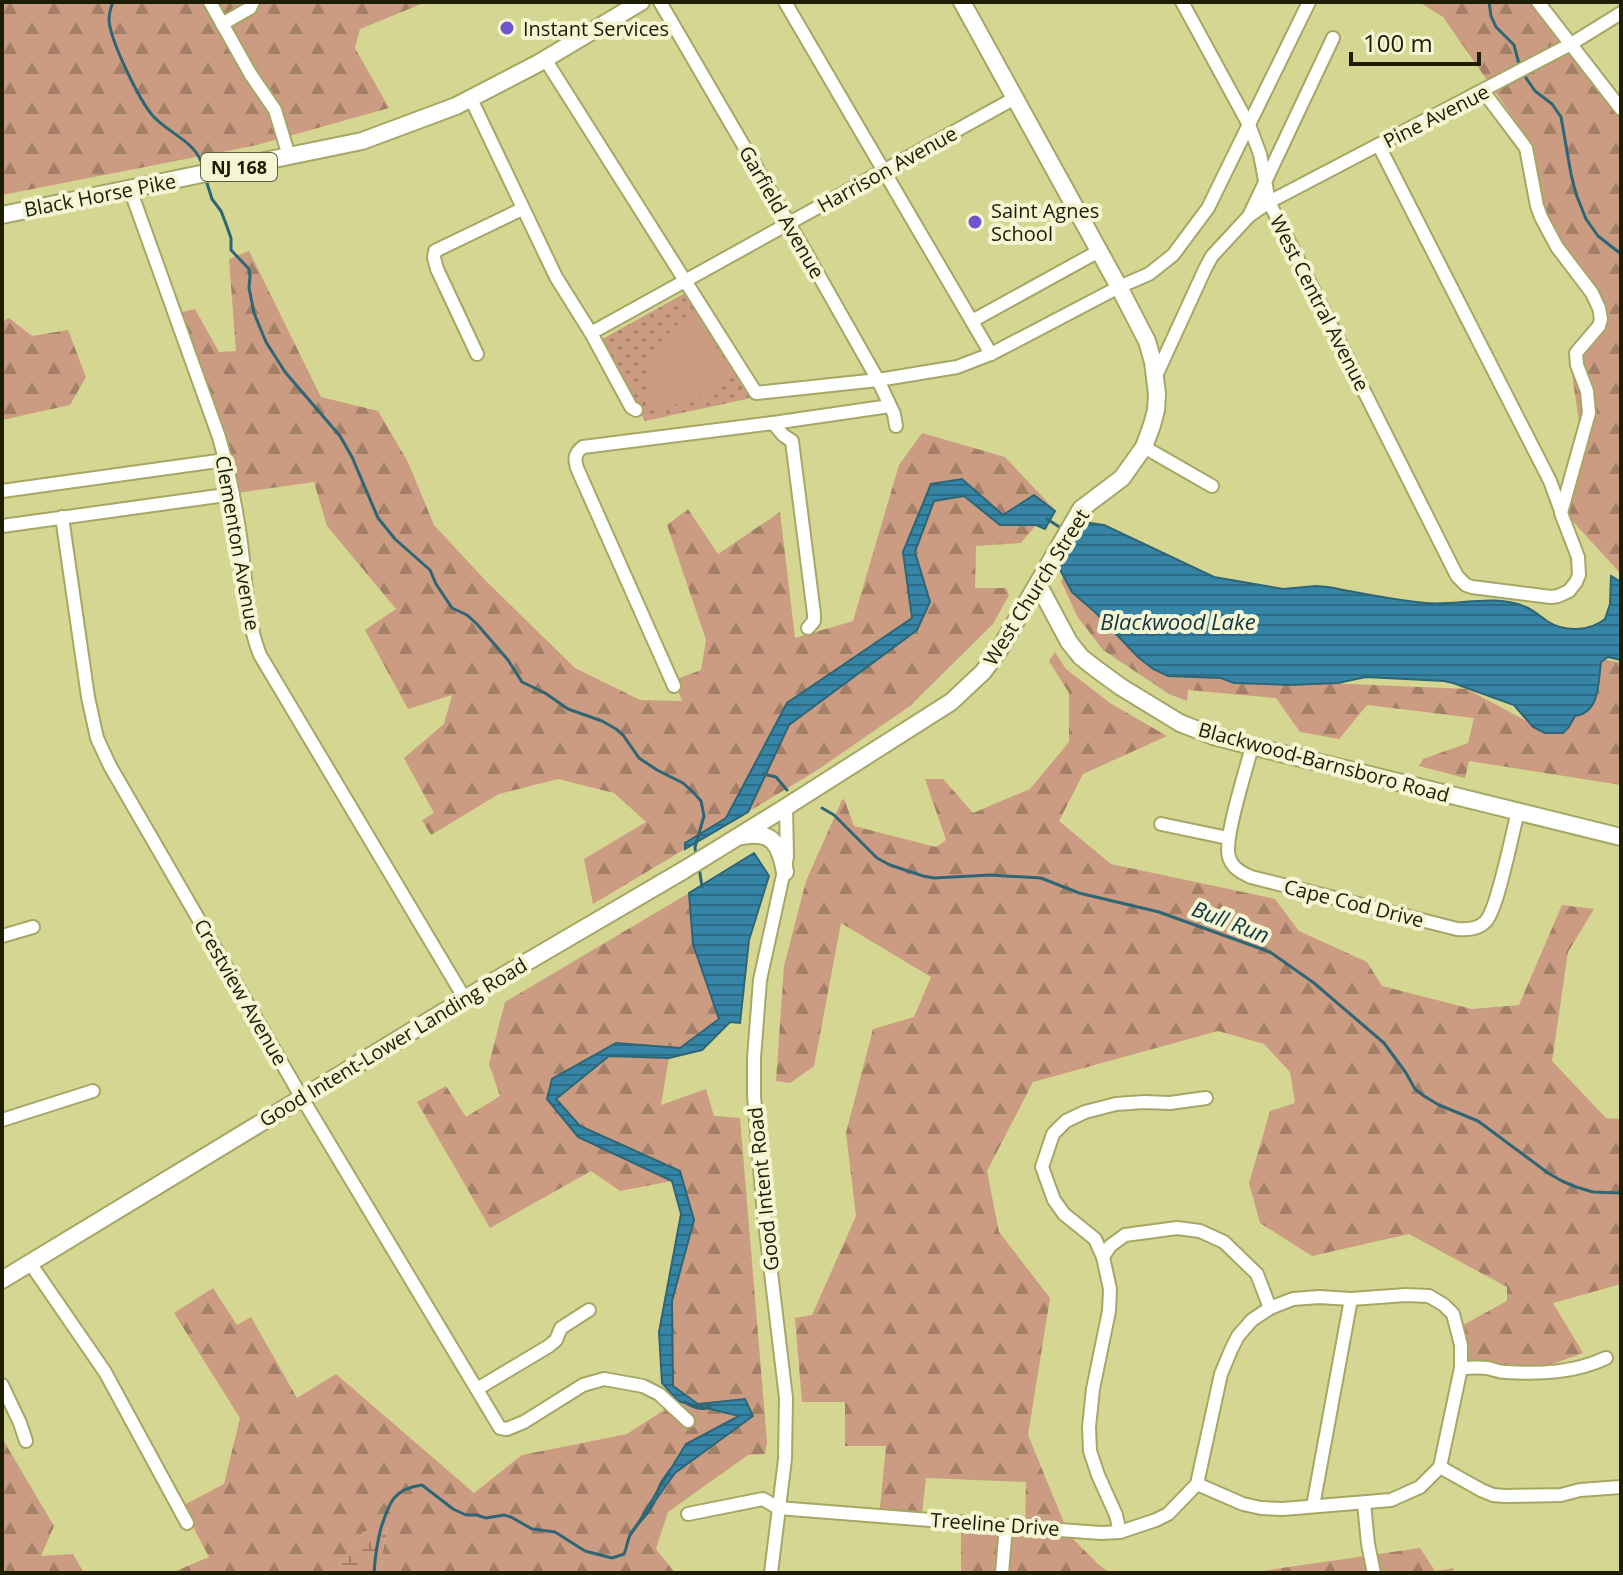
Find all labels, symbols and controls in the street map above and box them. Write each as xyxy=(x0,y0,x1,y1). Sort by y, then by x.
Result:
place label: Instant Services xyxy=(523,15,669,42)
scale bar xyxy=(1351,16,1479,66)
marker: Instant Services xyxy=(498,19,516,37)
text: 100 m xyxy=(1363,26,1433,59)
street label: Pine Avenue xyxy=(1378,78,1494,154)
street label: Harrison Avenue xyxy=(812,119,962,219)
street label: Garfield Avenue xyxy=(733,141,831,283)
road number: NJ 168 xyxy=(201,153,277,181)
street label: Black Horse Pike xyxy=(22,167,178,223)
place label: Saint Agnes School xyxy=(991,197,1099,247)
street label: West Central Avenue xyxy=(1264,210,1376,396)
marker: Saint Agnes School xyxy=(966,213,984,231)
street label: Clementon Avenue xyxy=(209,453,267,633)
street label: West Church Street xyxy=(977,504,1095,670)
water label: Blackwood Lake xyxy=(1100,606,1256,636)
street label: Blackwood-Barnsboro Road xyxy=(1196,715,1452,809)
street label: Cape Cod Drive xyxy=(1281,873,1427,933)
water label: Bull Run xyxy=(1188,893,1274,949)
street label: Crestview Avenue xyxy=(188,914,294,1070)
street label: Good Intent-Lower Landing Road xyxy=(254,951,532,1133)
street label: Good Intent Road xyxy=(741,1106,785,1272)
street label: Treeline Drive xyxy=(930,1506,1060,1542)

